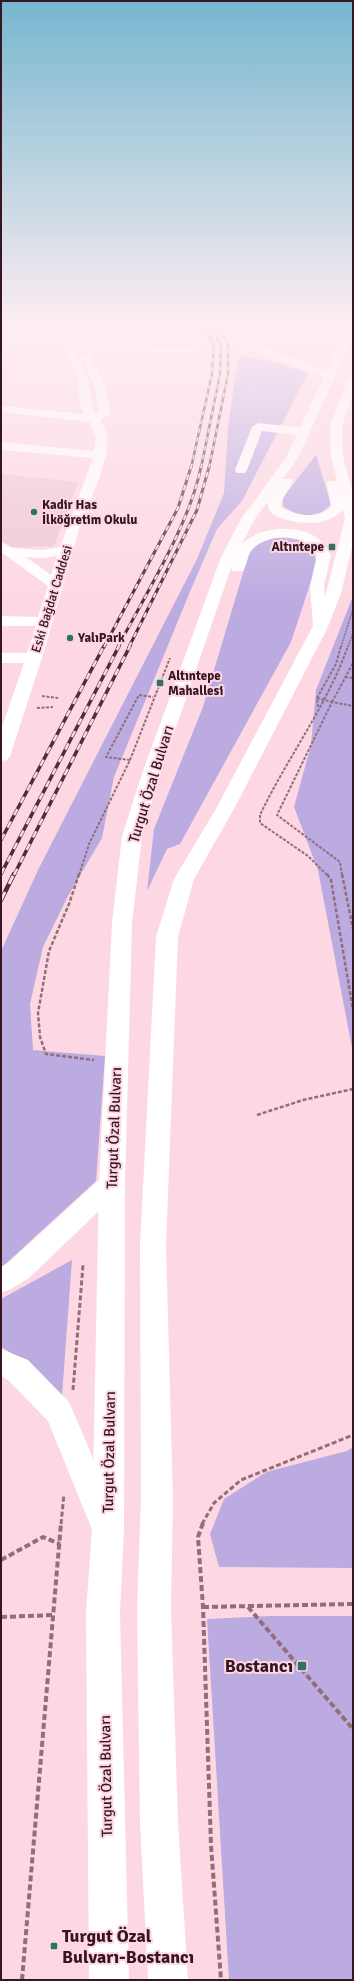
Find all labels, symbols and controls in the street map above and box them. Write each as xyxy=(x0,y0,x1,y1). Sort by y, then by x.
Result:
place label: Kadir Has İlköğretim Okulu xyxy=(42,497,138,528)
marker: Kadir Has İlköğretim Okulu xyxy=(29,507,39,517)
place label: Altıntepe xyxy=(271,539,325,555)
marker: Altıntepe xyxy=(327,542,337,552)
street label: Eski Bağdat Caddesi xyxy=(28,543,76,655)
place label: YalıPark xyxy=(77,630,125,646)
marker: YalıPark xyxy=(65,633,75,643)
place label: Altıntepe Mahallesi xyxy=(168,668,223,699)
marker: Altıntepe Mahallesi xyxy=(155,678,165,688)
street label: Turgut Özal Bulvarı xyxy=(125,723,177,845)
street label: Turgut Özal Bulvarı xyxy=(103,1067,125,1189)
street label: Turgut Özal Bulvarı xyxy=(99,1391,119,1513)
place label: Bostancı xyxy=(225,1655,293,1677)
marker: Bostancı xyxy=(296,1660,308,1672)
street label: Turgut Özal Bulvarı xyxy=(96,1715,116,1837)
place label: Turgut Özal Bulvarı-Bostancı xyxy=(62,1925,194,1968)
marker: Turgut Özal Bulvarı-Bostancı xyxy=(49,1941,59,1951)

